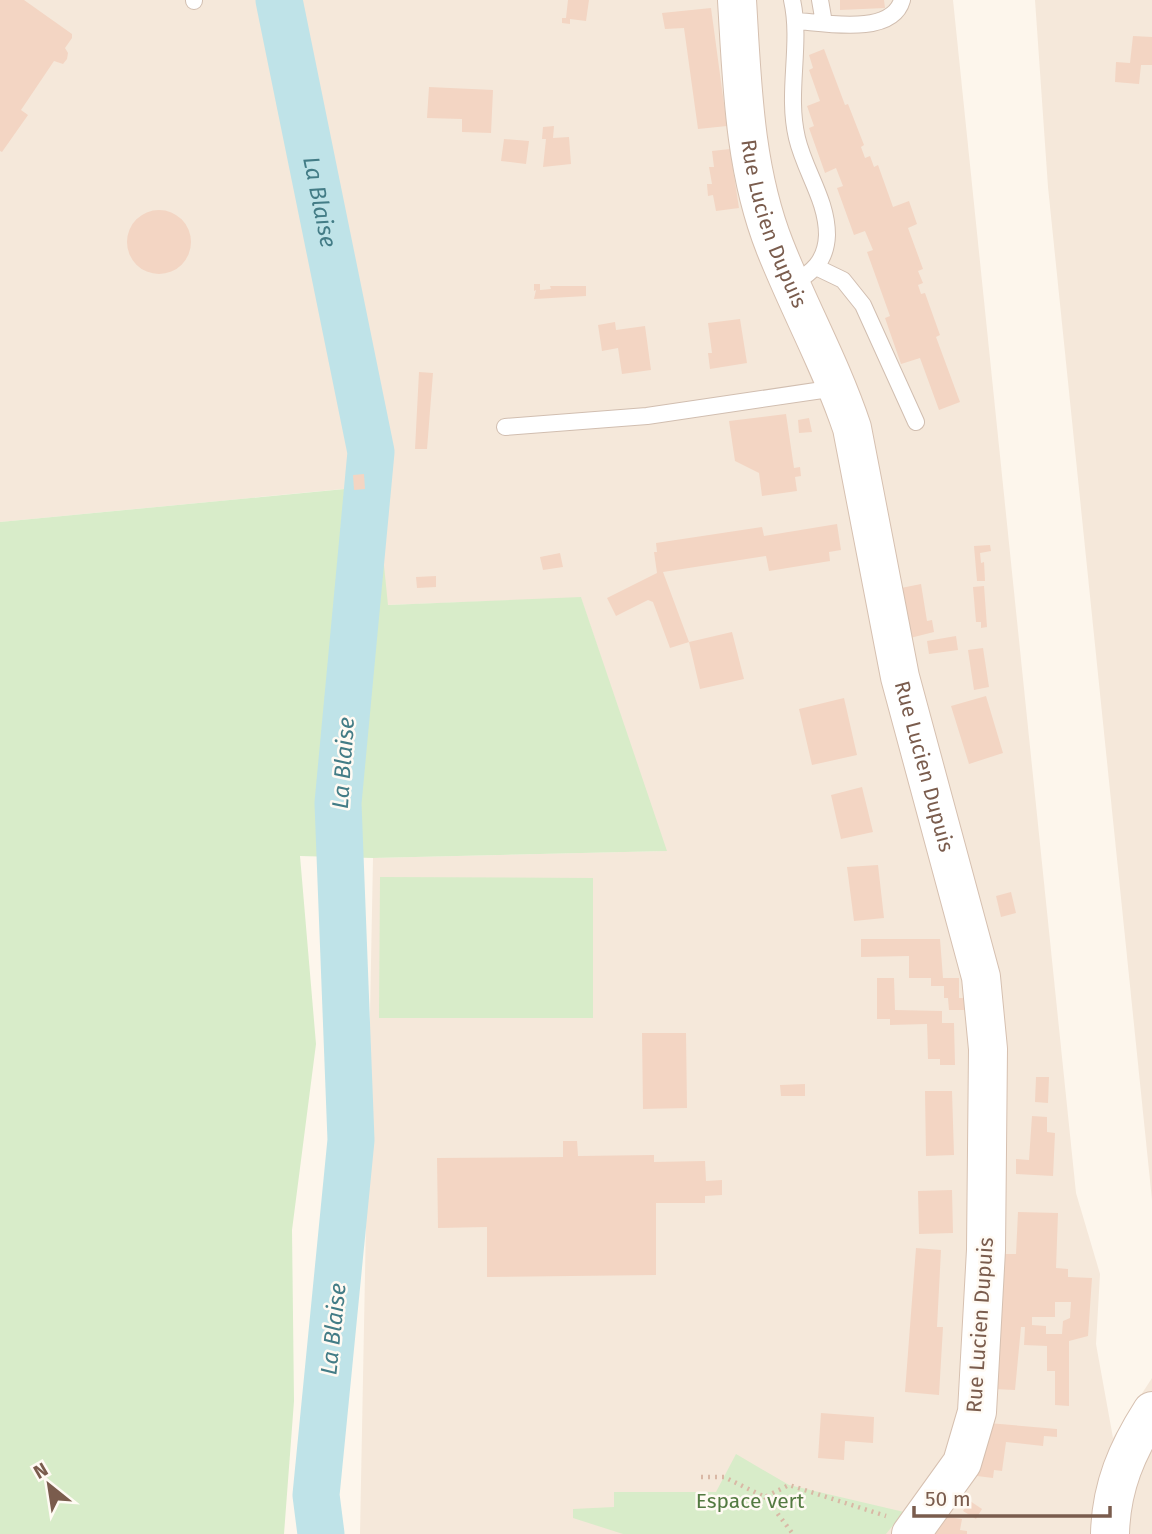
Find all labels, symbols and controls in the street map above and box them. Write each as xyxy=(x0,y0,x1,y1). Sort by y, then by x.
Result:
street label: Rue Lucien Dupuis xyxy=(735,138,813,312)
water label: La Blaise xyxy=(297,154,343,250)
street label: Rue Lucien Dupuis xyxy=(889,678,960,855)
water label: La Blaise xyxy=(326,716,360,810)
street label: Rue Lucien Dupuis xyxy=(961,1236,999,1414)
water label: La Blaise xyxy=(314,1282,352,1376)
north arrow xyxy=(14,1450,84,1520)
text: N xyxy=(30,1458,52,1484)
scale bar xyxy=(914,1474,1110,1518)
text: 50 m xyxy=(925,1486,971,1512)
park label: Espace vert xyxy=(696,1488,805,1514)

